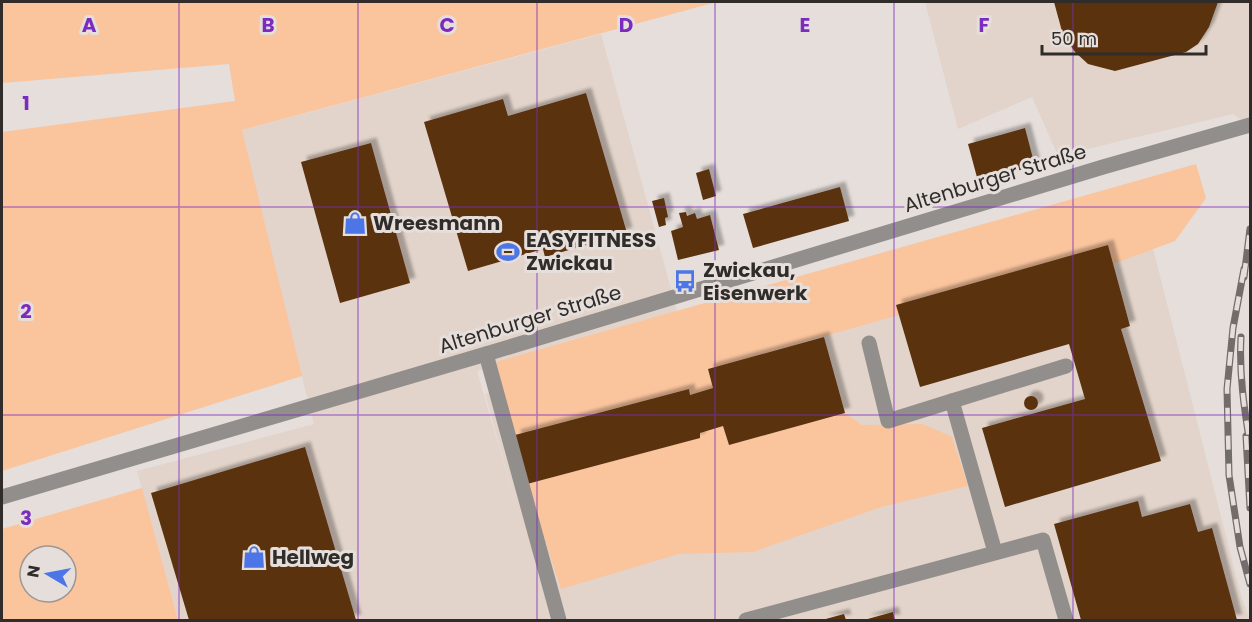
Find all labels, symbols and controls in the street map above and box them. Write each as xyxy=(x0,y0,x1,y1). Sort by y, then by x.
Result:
text: A xyxy=(82,11,97,39)
text: B xyxy=(261,11,275,39)
text: C xyxy=(439,11,455,39)
text: D xyxy=(619,11,633,39)
text: E xyxy=(800,11,810,39)
text: F xyxy=(979,11,990,39)
scale bar xyxy=(1042,18,1206,56)
text: 50 m xyxy=(1051,26,1097,51)
text: 1 xyxy=(22,89,30,117)
street label: Altenburger Straße xyxy=(900,137,1090,219)
place label: Wreesmann xyxy=(373,209,500,237)
shop icon: Wreesmann xyxy=(342,210,368,236)
place label: EASYFITNESS Zwickau xyxy=(526,226,656,277)
sports icon: EASYFITNESS Zwickau xyxy=(495,239,521,265)
place label: Zwickau, Eisenwerk xyxy=(703,256,808,307)
bus stop icon: Zwickau, Eisenwerk xyxy=(672,268,698,294)
street label: Altenburger Straße xyxy=(435,278,625,360)
text: 2 xyxy=(20,297,32,325)
text: 3 xyxy=(20,504,32,532)
place label: Hellweg xyxy=(272,543,354,571)
north arrow xyxy=(18,544,78,604)
shop icon: Hellweg xyxy=(241,544,267,570)
text: N xyxy=(21,564,46,579)

